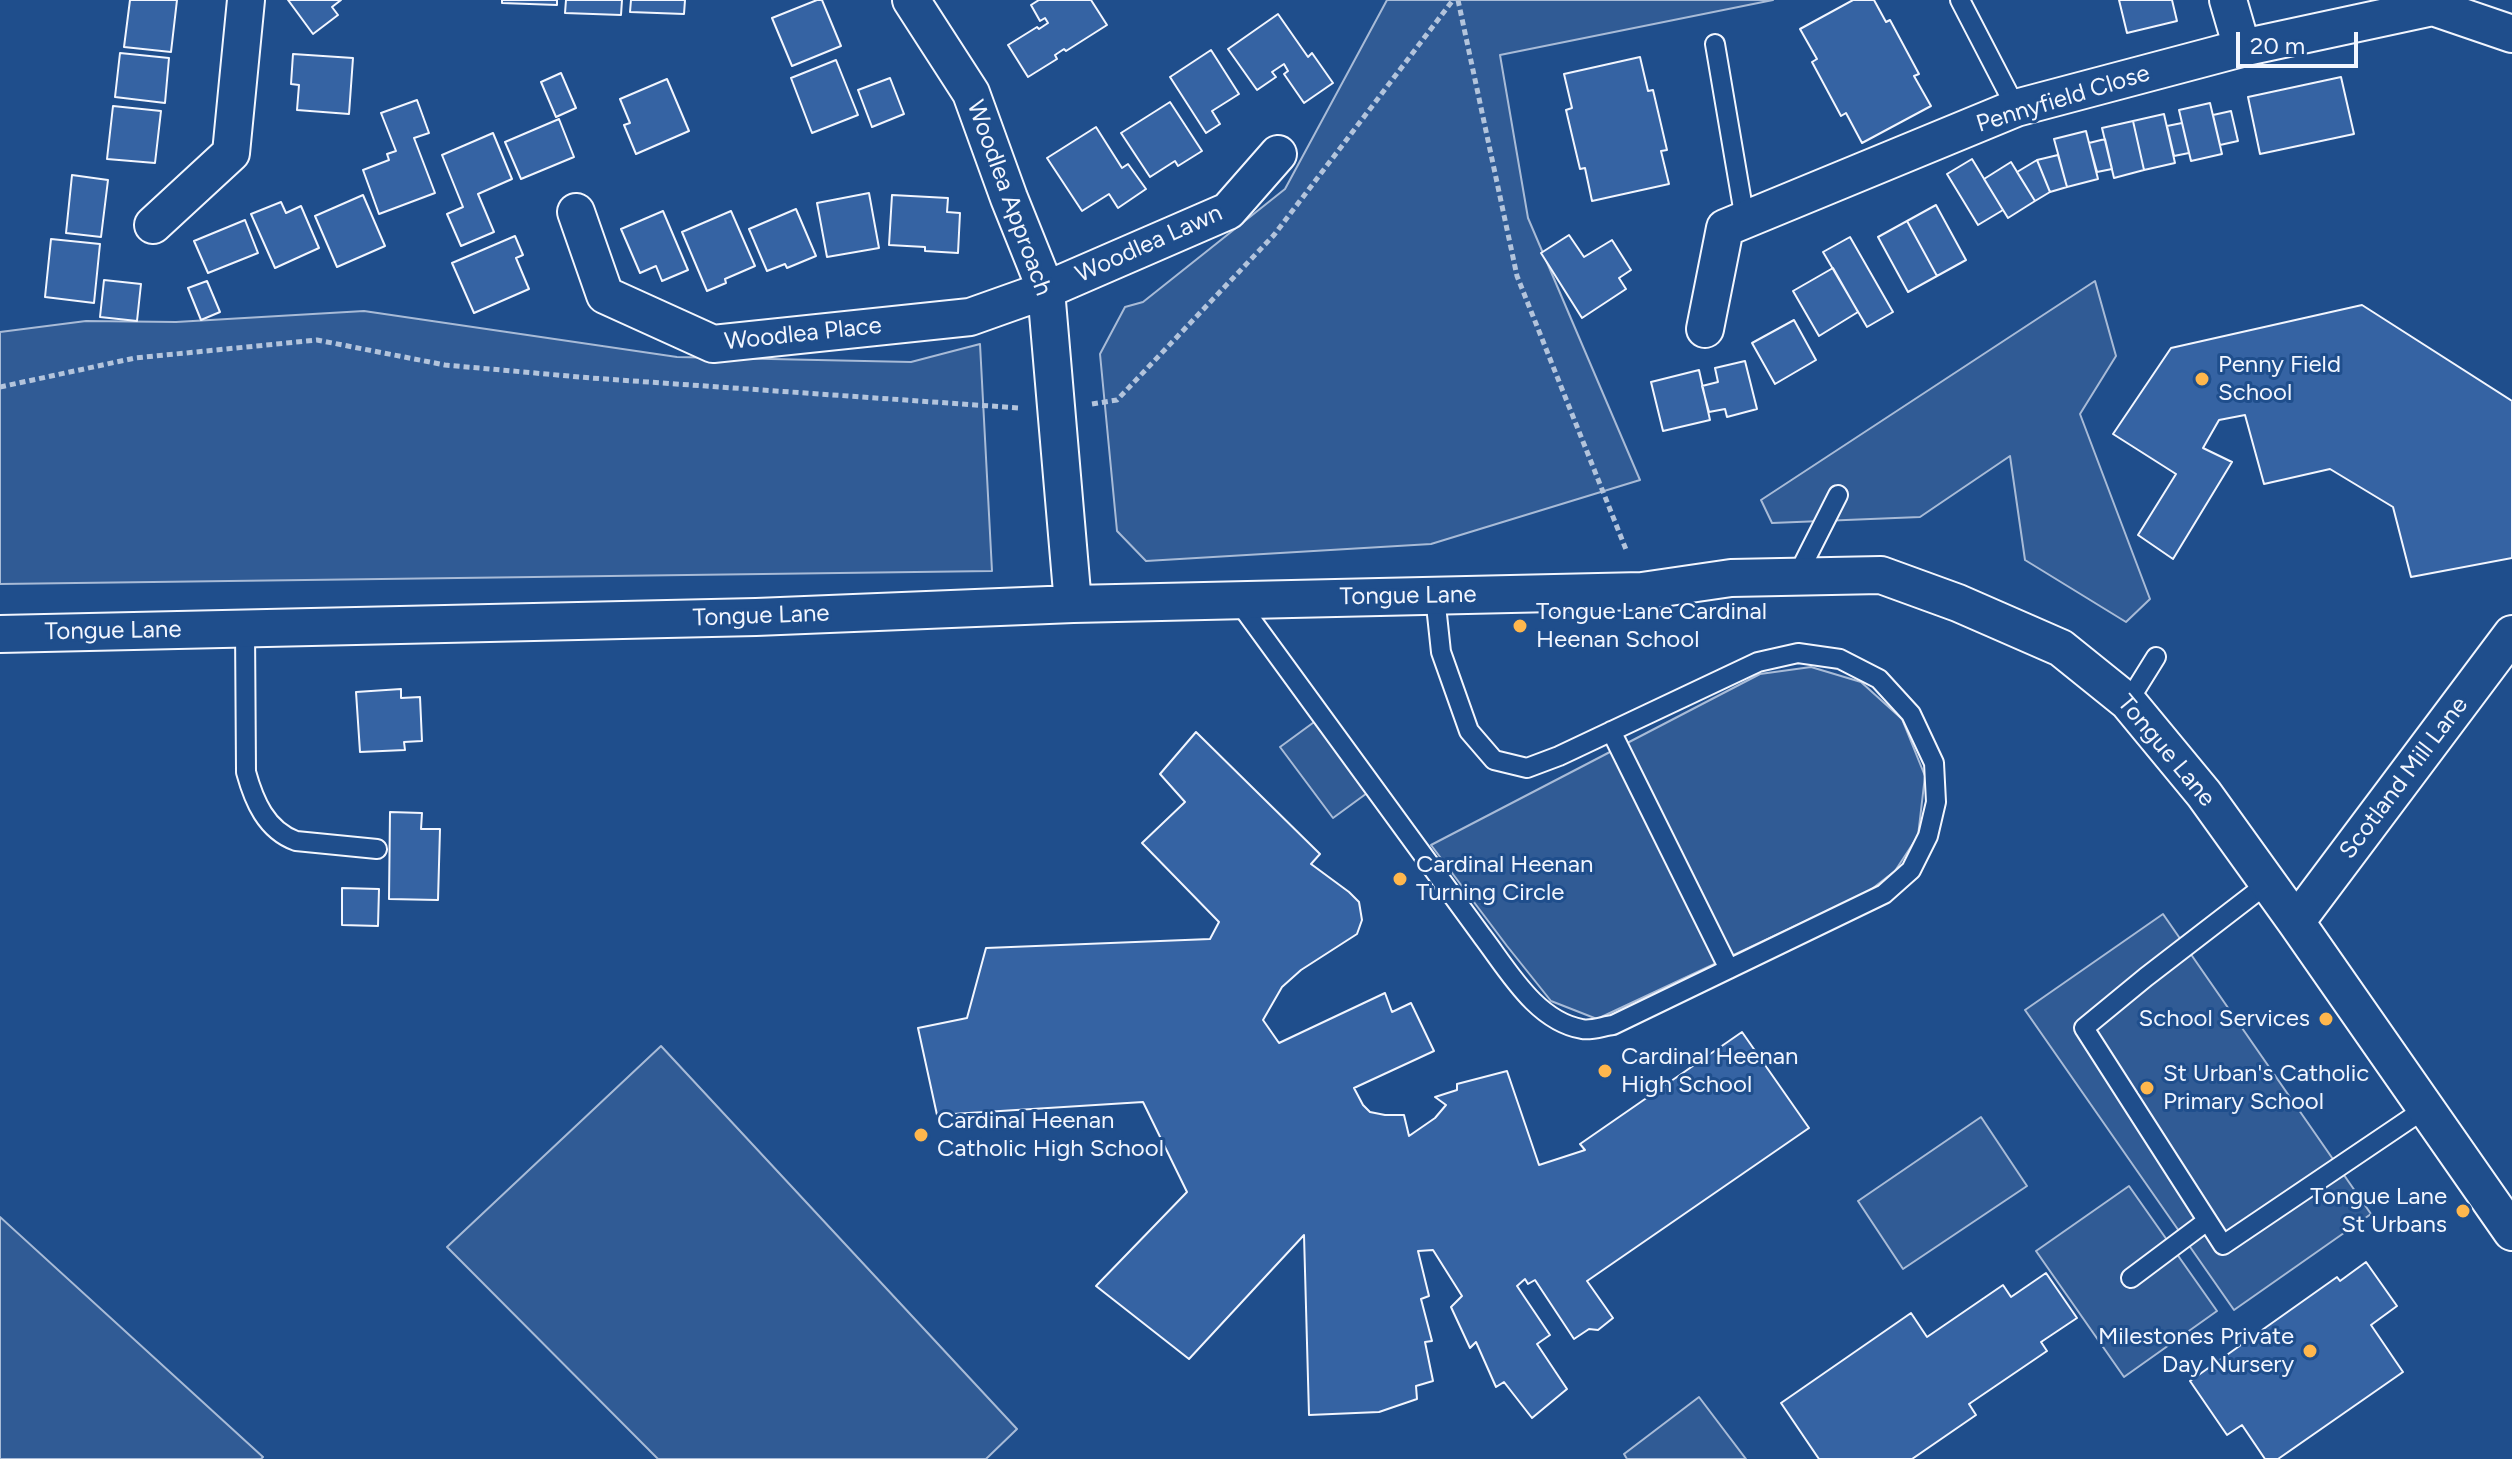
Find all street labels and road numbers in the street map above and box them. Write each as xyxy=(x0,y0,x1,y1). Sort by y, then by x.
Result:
street label: Pennyfield Close xyxy=(1973,59,2153,139)
street label: Woodlea Approach xyxy=(960,96,1058,300)
street label: Woodlea Lawn xyxy=(1071,199,1227,289)
street label: Woodlea Place xyxy=(723,311,883,357)
street label: Tongue Lane xyxy=(1339,580,1477,612)
street label: Tongue Lane xyxy=(692,599,830,633)
street label: Tongue Lane xyxy=(44,615,182,647)
street label: Tongue Lane xyxy=(2111,689,2221,813)
street label: Scotland Mill Lane xyxy=(2334,691,2474,865)

